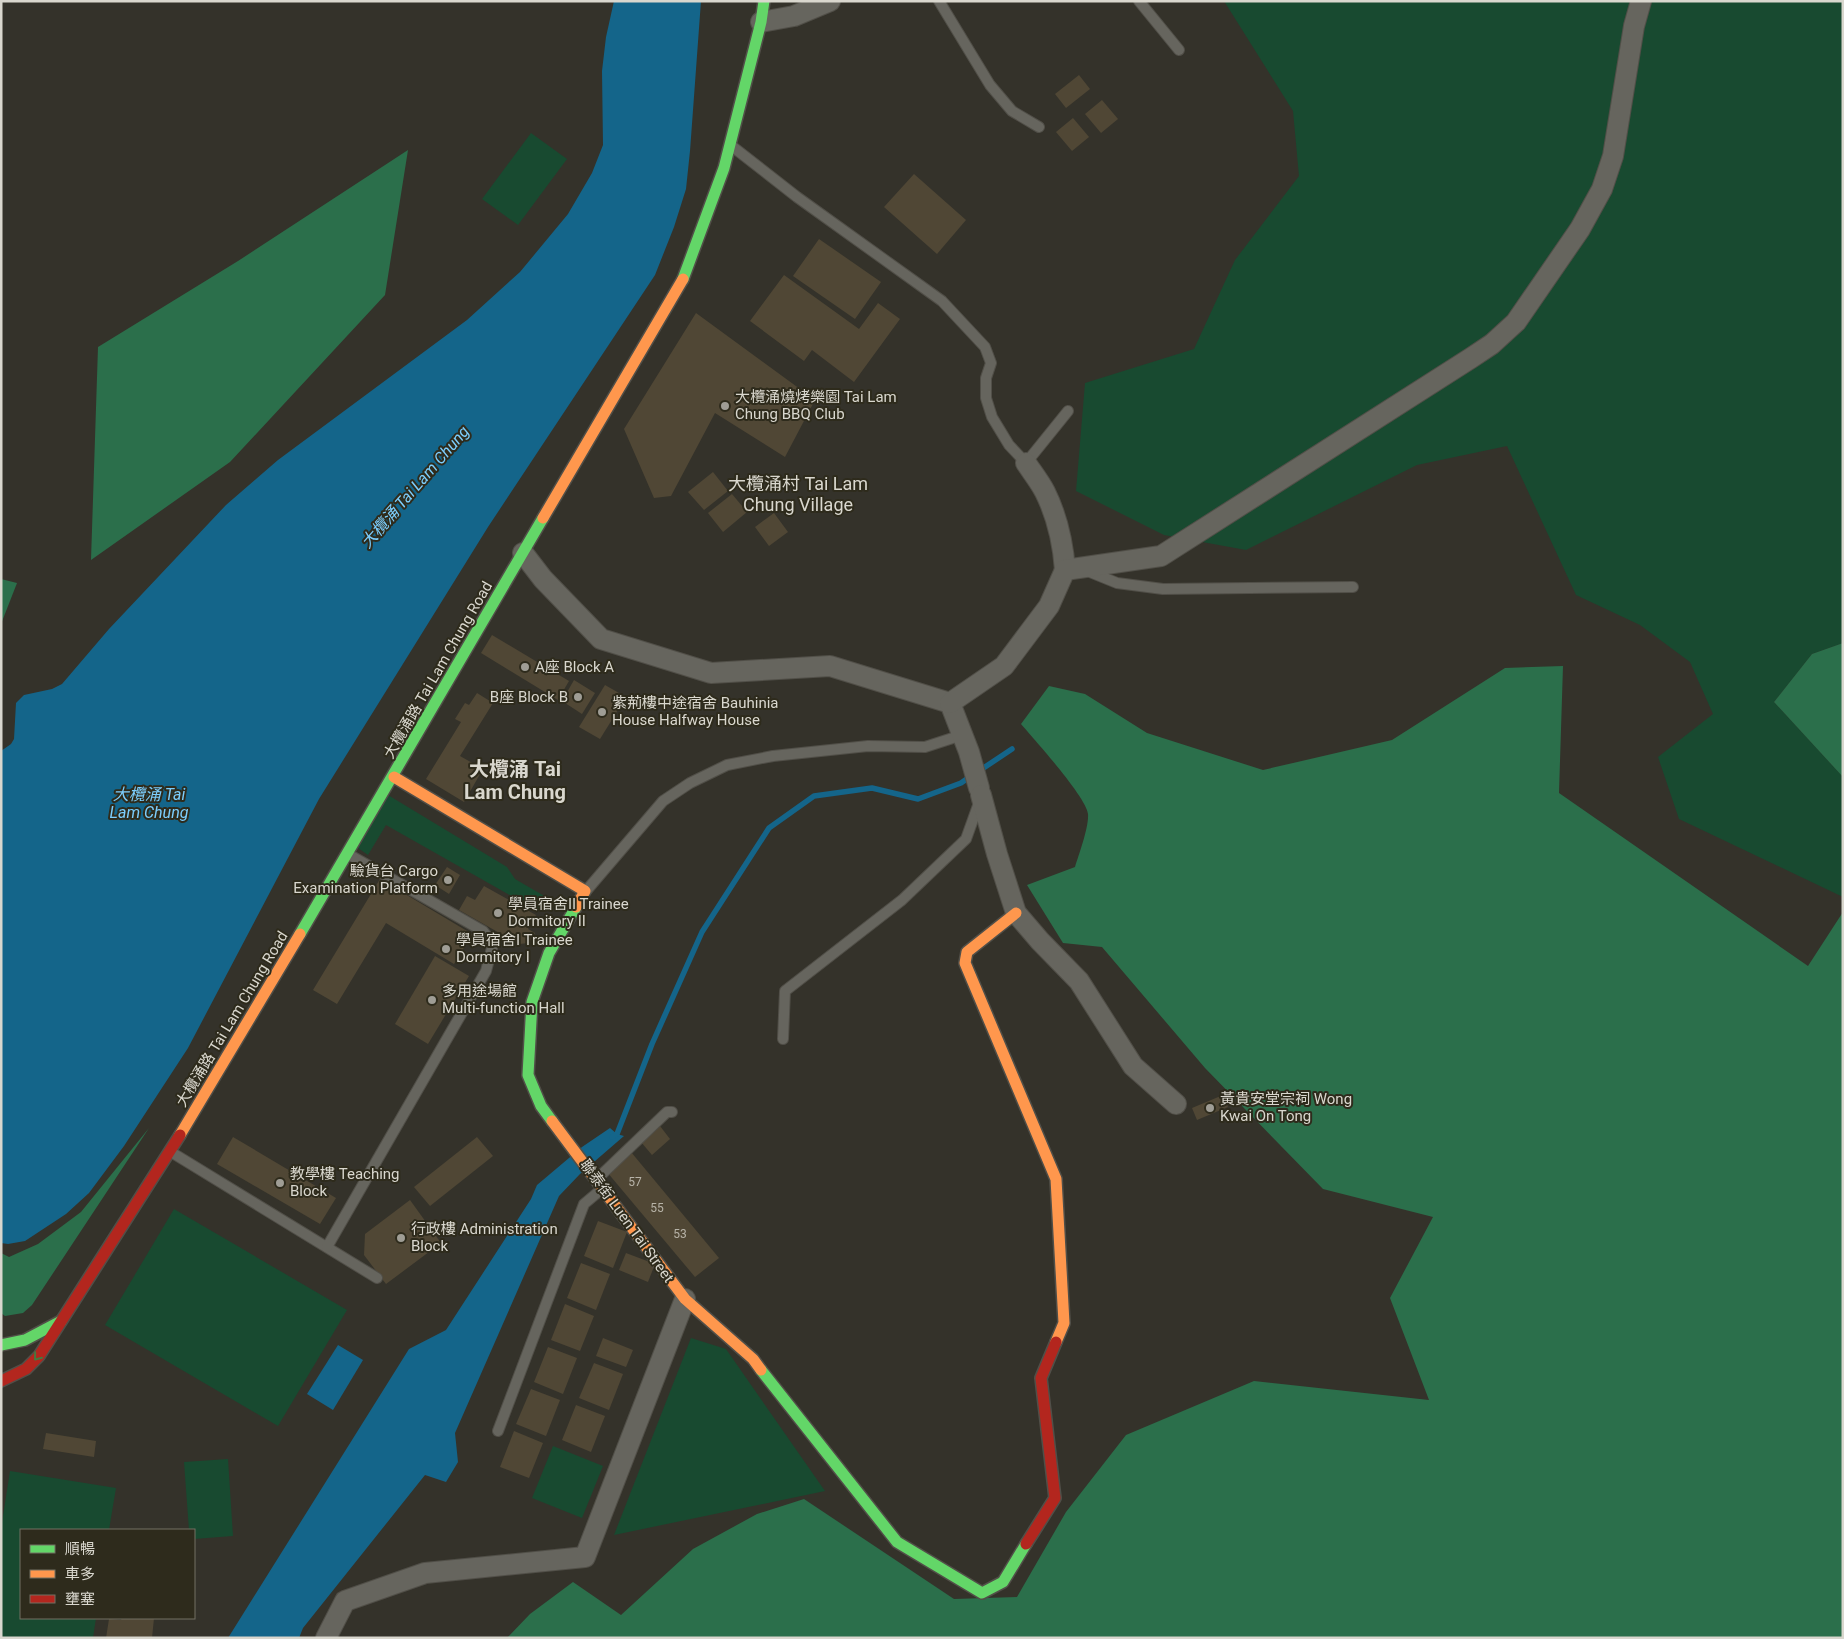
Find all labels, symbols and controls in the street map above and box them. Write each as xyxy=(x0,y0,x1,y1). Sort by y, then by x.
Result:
place label: 大欖涌燒烤樂園 Tai Lam Chung BBQ Club xyxy=(735,388,897,423)
marker: 大欖涌燒烤樂園 Tai Lam Chung BBQ Club xyxy=(719,400,731,412)
water label: 大欖涌 Tai Lam Chung xyxy=(357,422,473,552)
district label: 大欖涌村 Tai Lam Chung Village xyxy=(728,473,868,515)
street label: 大欖涌路 Tai Lam Chung Road xyxy=(380,578,496,762)
place label: A座 Block A xyxy=(535,658,614,676)
marker: A座 Block A xyxy=(519,661,531,673)
place label: B座 Block B xyxy=(490,688,568,706)
marker: B座 Block B xyxy=(572,691,584,703)
place label: 紫荊樓中途宿舍 Bauhinia House Halfway House xyxy=(612,694,779,729)
marker: 紫荊樓中途宿舍 Bauhinia House Halfway House xyxy=(596,706,608,718)
district label: 大欖涌 Tai Lam Chung xyxy=(464,757,566,804)
water label: 大欖涌 Tai Lam Chung xyxy=(110,785,189,822)
place label: 驗貨台 Cargo Examination Platform xyxy=(293,862,438,897)
marker: 驗貨台 Cargo Examination Platform xyxy=(442,874,454,886)
place label: 學員宿舍II Trainee Dormitory II xyxy=(508,895,629,930)
marker: 學員宿舍II Trainee Dormitory II xyxy=(492,907,504,919)
street label: 大欖涌路 Tai Lam Chung Road xyxy=(172,928,292,1110)
place label: 學員宿舍I Trainee Dormitory I xyxy=(456,931,573,966)
marker: 學員宿舍I Trainee Dormitory I xyxy=(440,943,452,955)
place label: 多用途場館 Multi-function Hall xyxy=(442,982,565,1017)
marker: 多用途場館 Multi-function Hall xyxy=(426,994,438,1006)
place label: 黃貴安堂宗祠 Wong Kwai On Tong xyxy=(1220,1090,1352,1125)
marker: 黃貴安堂宗祠 Wong Kwai On Tong xyxy=(1204,1102,1216,1114)
street label: 聯泰街 Luen Tai Street xyxy=(576,1156,678,1286)
place label: 教學樓 Teaching Block xyxy=(290,1165,400,1200)
house number: 57 xyxy=(628,1175,642,1189)
marker: 教學樓 Teaching Block xyxy=(274,1177,286,1189)
house number: 55 xyxy=(650,1201,664,1215)
place label: 行政樓 Administration Block xyxy=(411,1220,558,1255)
house number: 53 xyxy=(673,1227,687,1241)
marker: 行政樓 Administration Block xyxy=(395,1232,407,1244)
one-way arrow xyxy=(35,1351,43,1360)
legend xyxy=(20,1529,195,1619)
text: 順暢 xyxy=(65,1540,95,1558)
text: 車多 xyxy=(65,1565,95,1583)
text: 壅塞 xyxy=(65,1590,95,1608)

